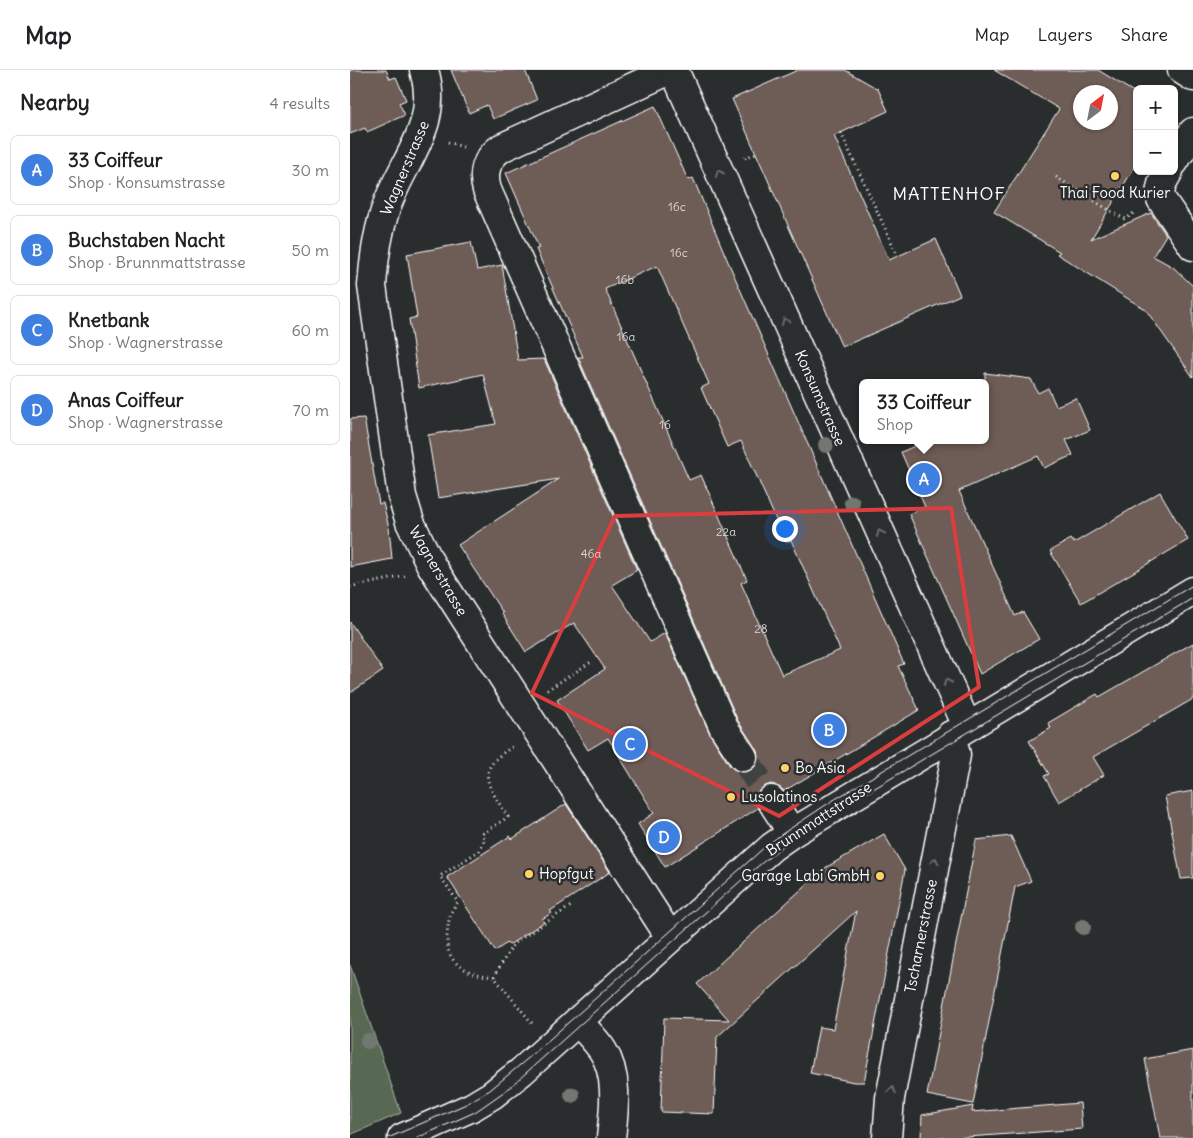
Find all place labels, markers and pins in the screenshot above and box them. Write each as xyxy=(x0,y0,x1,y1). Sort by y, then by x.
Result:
marker: Thai Food Kurier xyxy=(1109,170,1121,182)
place label: Thai Food Kurier xyxy=(1060,183,1170,202)
pin: A xyxy=(908,460,940,498)
pin: B xyxy=(813,711,845,749)
pin: C xyxy=(614,725,646,763)
place label: Bo Asia xyxy=(795,758,846,777)
marker: Bo Asia xyxy=(779,762,791,774)
place label: Lusolatinos xyxy=(741,787,817,806)
marker: Lusolatinos xyxy=(725,791,737,803)
pin: D xyxy=(648,818,680,856)
place label: Hopfgut xyxy=(539,864,594,883)
place label: Garage Labi GmbH xyxy=(741,866,870,885)
marker: Hopfgut xyxy=(523,868,535,880)
marker: Garage Labi GmbH xyxy=(874,870,886,882)

